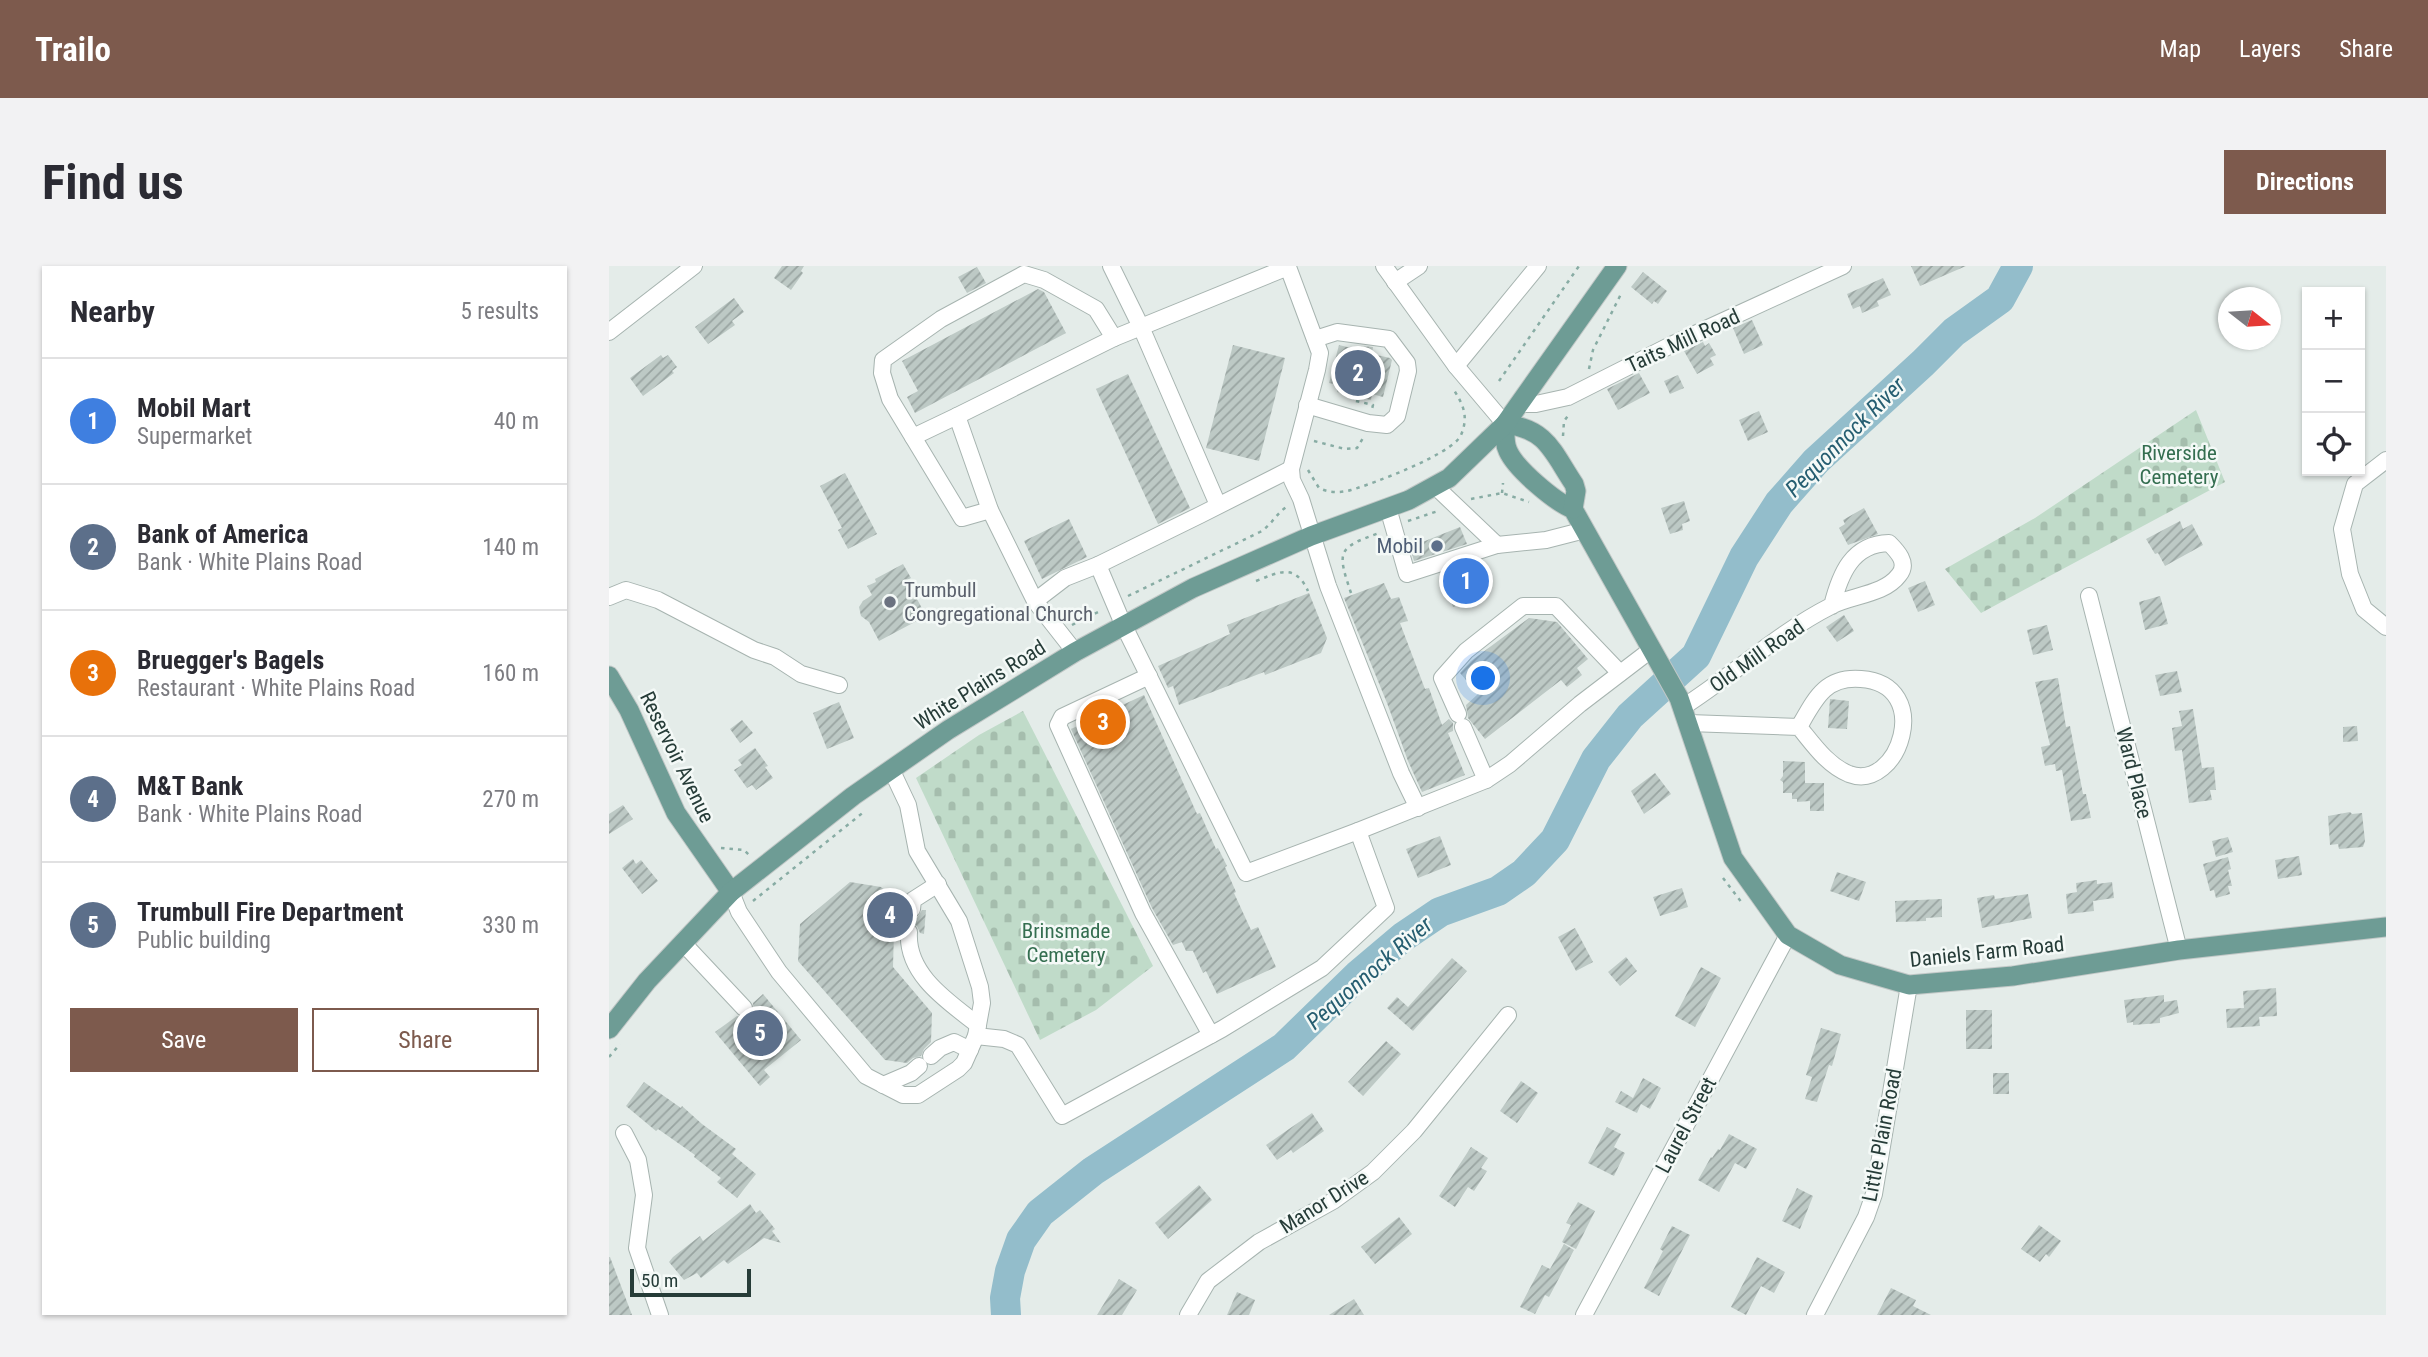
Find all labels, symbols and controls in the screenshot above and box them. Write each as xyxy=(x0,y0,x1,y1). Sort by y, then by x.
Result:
text: Trailo xyxy=(35,30,111,69)
text: Map xyxy=(2160,35,2201,63)
text: Layers xyxy=(2239,35,2301,63)
text: Share xyxy=(2339,35,2393,63)
button: Directions xyxy=(2224,150,2386,214)
text: Find us xyxy=(42,154,184,211)
north arrow xyxy=(2218,287,2281,350)
map controls xyxy=(2302,287,2365,476)
button: + xyxy=(2302,287,2365,350)
text: Nearby xyxy=(70,294,155,329)
text: 5 results xyxy=(461,298,539,325)
street label: Taits Mill Road xyxy=(1622,304,1744,378)
pin: 2 xyxy=(1335,347,1381,399)
button: − xyxy=(2302,350,2365,413)
water label: Pequonnock River xyxy=(1780,371,1912,503)
text: Mobil Mart xyxy=(137,393,251,423)
text: 1 xyxy=(87,408,99,435)
text: 40 m xyxy=(494,408,539,435)
button: locate xyxy=(2302,413,2365,476)
text: Supermarket xyxy=(137,423,252,450)
park label: Riverside Cemetery xyxy=(2140,441,2219,489)
text: Bank of America xyxy=(137,519,309,549)
text: 2 xyxy=(87,534,99,561)
text: 140 m xyxy=(482,534,539,561)
place label: Mobil xyxy=(1377,534,1423,558)
marker: Mobil xyxy=(1429,538,1445,554)
text: Bank · White Plains Road xyxy=(137,549,362,576)
pin: 1 xyxy=(1443,555,1489,607)
place label: Trumbull Congregational Church xyxy=(904,578,1093,626)
marker: Trumbull Congregational Church xyxy=(882,594,898,610)
street label: Old Mill Road xyxy=(1705,615,1809,697)
street label: White Plains Road xyxy=(910,635,1050,735)
text: Bruegger's Bagels xyxy=(137,645,324,675)
text: 3 xyxy=(87,660,99,687)
text: 160 m xyxy=(482,660,539,687)
your location xyxy=(1466,661,1500,695)
text: Restaurant · White Plains Road xyxy=(137,675,415,702)
street label: Reservoir Avenue xyxy=(635,688,719,827)
pin: 3 xyxy=(1080,696,1126,748)
street label: Ward Place xyxy=(2111,725,2157,821)
text: M&T Bank xyxy=(137,771,243,801)
text: 4 xyxy=(87,786,99,813)
text: 270 m xyxy=(482,786,539,813)
text: Bank · White Plains Road xyxy=(137,801,362,828)
pin: 4 xyxy=(867,889,913,941)
text: Trumbull Fire Department xyxy=(137,897,403,927)
water label: Pequonnock River xyxy=(1301,911,1439,1035)
text: 5 xyxy=(87,912,99,939)
text: 330 m xyxy=(482,912,539,939)
park label: Brinsmade Cemetery xyxy=(1022,919,1110,967)
text: Public building xyxy=(137,927,271,954)
street label: Daniels Farm Road xyxy=(1909,932,2065,972)
pin: 5 xyxy=(737,1007,783,1059)
button: Save xyxy=(70,1008,298,1072)
button: Share xyxy=(312,1008,539,1072)
street label: Little Plain Road xyxy=(1857,1066,1907,1204)
street label: Laurel Street xyxy=(1651,1073,1721,1177)
street label: Manor Drive xyxy=(1275,1165,1373,1239)
scale bar xyxy=(630,1266,751,1298)
text: 50 m xyxy=(641,1269,678,1292)

